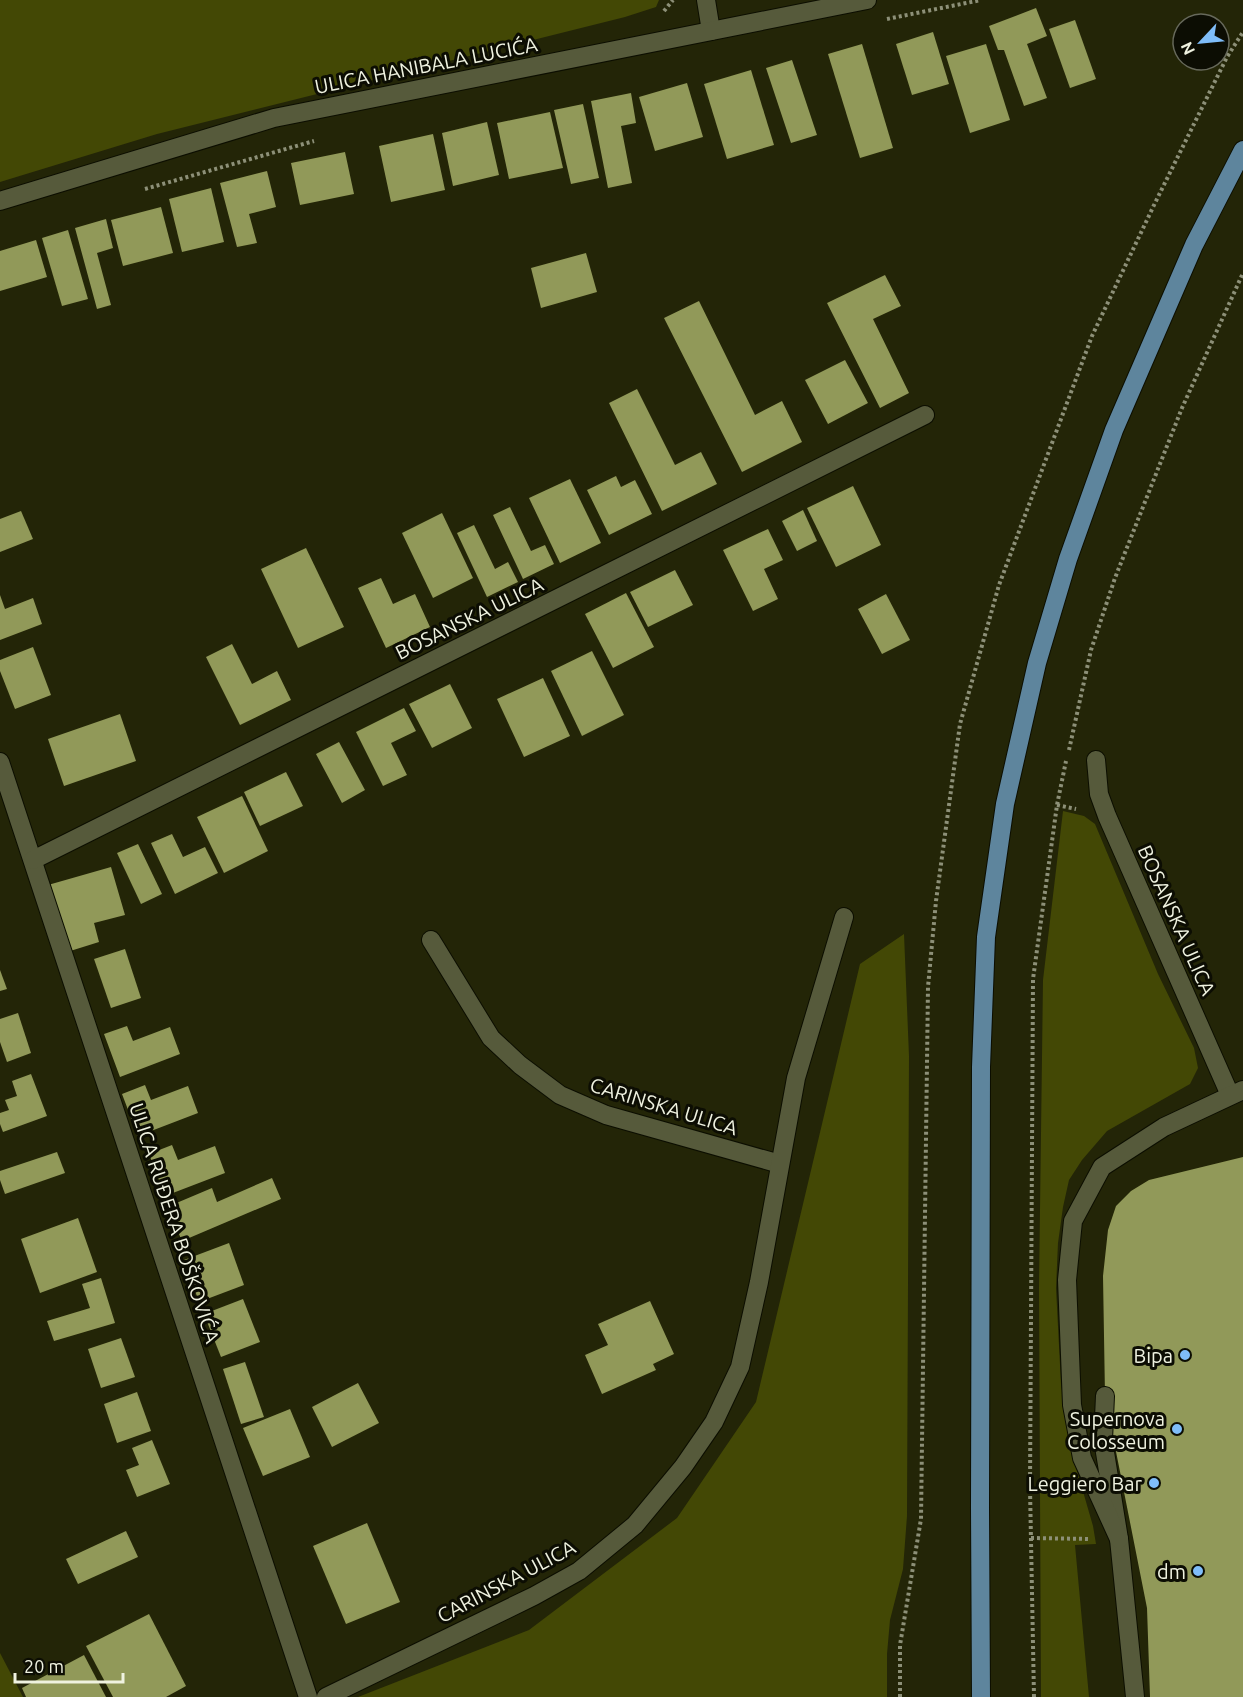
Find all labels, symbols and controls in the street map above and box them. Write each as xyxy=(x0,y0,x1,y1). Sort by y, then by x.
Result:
north arrow xyxy=(1171,12,1231,72)
street label: ULICA HANIBALA LUCIĆA xyxy=(313,32,539,98)
text: N xyxy=(1177,39,1198,58)
street label: BOSANSKA ULICA xyxy=(391,572,547,664)
street label: BOSANSKA ULICA xyxy=(1134,842,1220,998)
street label: CARINSKA ULICA xyxy=(587,1073,741,1139)
street label: ULICA RUĐERA BOŠKOVIĆA xyxy=(125,1100,225,1346)
place label: Bipa xyxy=(1133,1344,1173,1367)
marker: Bipa xyxy=(1178,1348,1192,1362)
place label: Supernova Colosseum xyxy=(1067,1407,1165,1453)
marker: Supernova Colosseum xyxy=(1170,1422,1184,1436)
place label: Leggiero Bar xyxy=(1027,1472,1142,1495)
marker: Leggiero Bar xyxy=(1147,1476,1161,1490)
street label: CARINSKA ULICA xyxy=(433,1535,579,1627)
place label: dm xyxy=(1157,1560,1186,1583)
marker: dm xyxy=(1191,1564,1205,1578)
scale bar xyxy=(15,1646,123,1684)
text: 20 m xyxy=(24,1656,64,1676)

